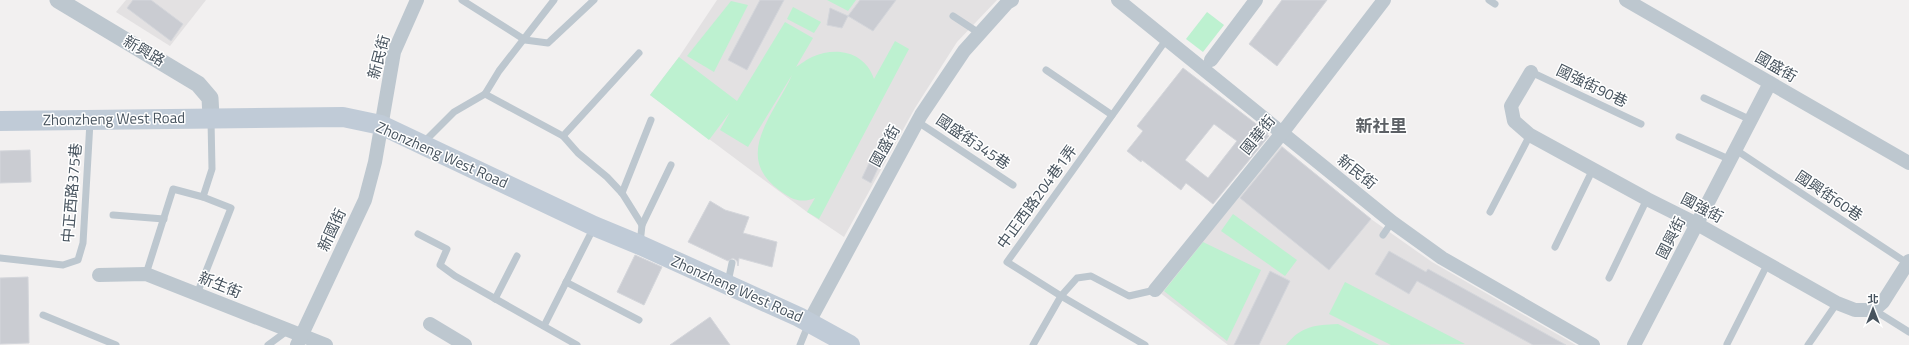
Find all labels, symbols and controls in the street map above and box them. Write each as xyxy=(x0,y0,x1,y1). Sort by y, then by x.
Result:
street label: 新興路 xyxy=(119,29,169,72)
street label: 新民街 xyxy=(362,32,395,82)
street label: 國盛街 xyxy=(1751,45,1801,88)
street label: 國強街90巷 xyxy=(1553,58,1632,113)
street label: Zhonzheng West Road xyxy=(43,106,185,131)
street label: 國盛街345巷 xyxy=(932,108,1015,175)
street label: 國華街 xyxy=(1235,110,1281,159)
district label: 新社里 xyxy=(1356,113,1407,139)
street label: Zhonzheng West Road xyxy=(373,115,512,194)
street label: 國盛街 xyxy=(864,120,906,171)
street label: 中正西路204巷1弄 xyxy=(991,140,1082,253)
street label: 中正西路375巷 xyxy=(56,142,87,244)
street label: 新民街 xyxy=(1333,149,1382,195)
street label: 國興街60巷 xyxy=(1791,165,1868,227)
street label: 國強街 xyxy=(1677,187,1728,228)
street label: 新國街 xyxy=(312,205,351,255)
street label: 國興街 xyxy=(1650,212,1691,263)
street label: Zhonzheng West Road xyxy=(668,249,807,328)
street label: 新生街 xyxy=(195,265,245,304)
north arrow xyxy=(1853,289,1893,329)
text: 北 xyxy=(1868,291,1879,307)

